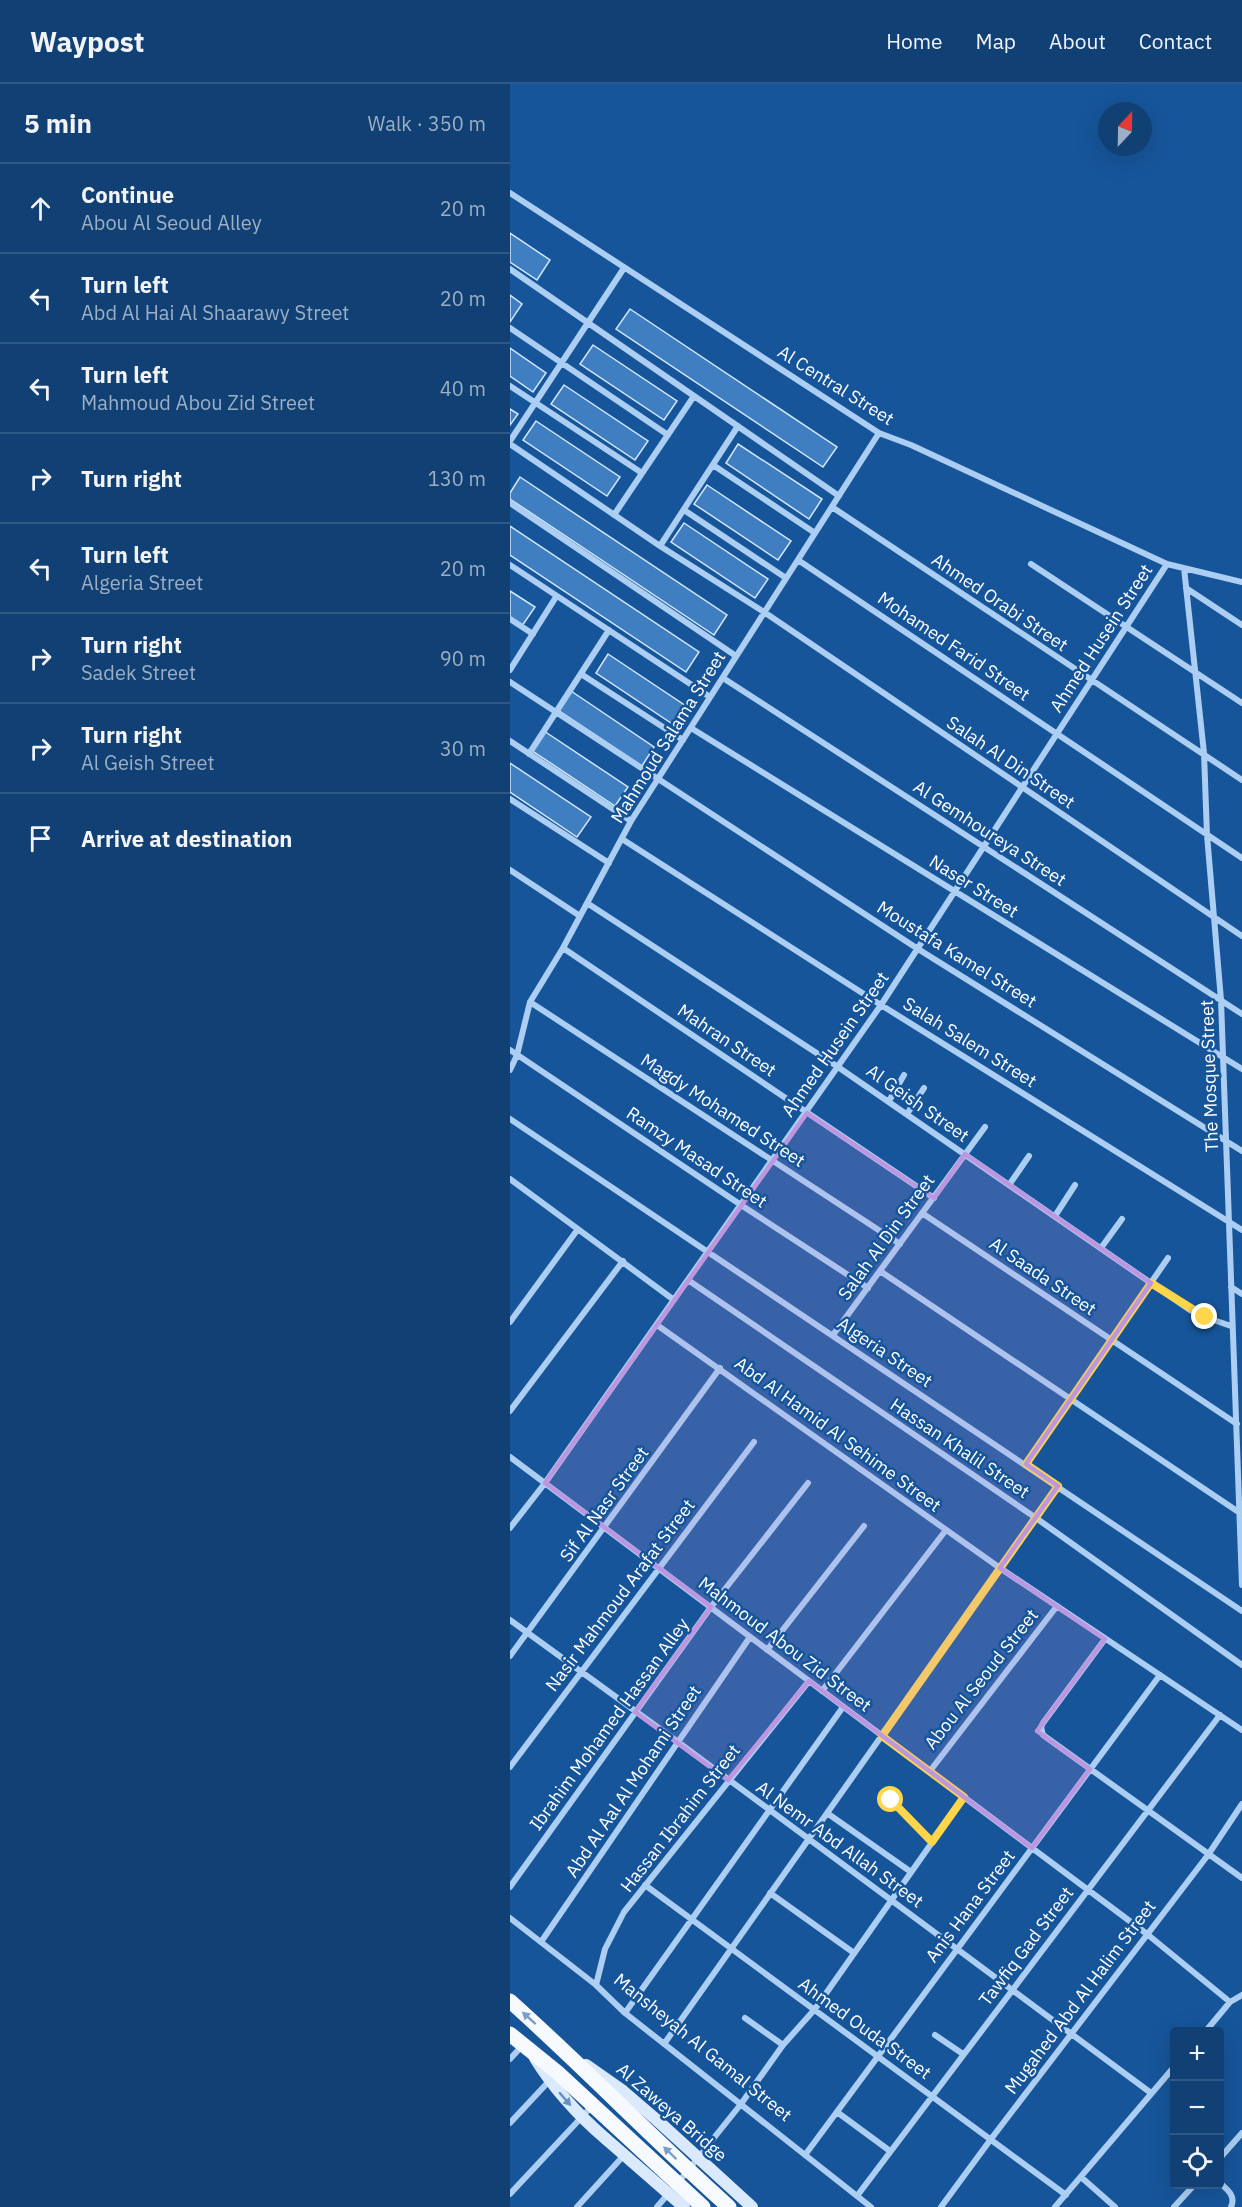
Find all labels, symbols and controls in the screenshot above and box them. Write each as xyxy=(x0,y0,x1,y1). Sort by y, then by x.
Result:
text: Waypost xyxy=(30,23,144,60)
text: Home xyxy=(886,27,943,55)
text: Map xyxy=(976,27,1016,55)
text: About xyxy=(1049,27,1106,55)
text: Contact xyxy=(1139,27,1212,55)
north arrow xyxy=(1098,102,1152,156)
text: 5 min xyxy=(24,106,92,140)
text: Walk · 350 m xyxy=(368,110,486,137)
text: Continue xyxy=(81,180,174,209)
icon: ahead xyxy=(24,192,57,225)
text: 20 m xyxy=(440,195,486,222)
text: Abou Al Seoud Alley xyxy=(81,209,262,236)
text: Turn left xyxy=(81,270,169,299)
icon: left xyxy=(24,282,57,315)
text: 20 m xyxy=(440,285,486,312)
text: Abd Al Hai Al Shaarawy Street xyxy=(81,299,349,326)
street label: Al Central Street xyxy=(774,340,898,430)
text: Turn left xyxy=(81,360,169,389)
icon: left xyxy=(24,372,57,405)
text: 40 m xyxy=(440,375,486,402)
text: Mahmoud Abou Zid Street xyxy=(81,389,315,416)
icon: right xyxy=(24,462,57,495)
text: Turn right xyxy=(81,464,182,493)
text: 130 m xyxy=(428,465,486,492)
text: Turn left xyxy=(81,540,169,569)
street label: Ahmed Orabi Street xyxy=(927,548,1073,656)
icon: left xyxy=(24,552,57,585)
text: 20 m xyxy=(440,555,486,582)
street label: Ahmed Husein Street xyxy=(1045,560,1157,716)
text: Algeria Street xyxy=(81,569,203,596)
street label: Mohamed Farid Street xyxy=(873,586,1035,706)
text: Turn right xyxy=(81,630,182,659)
icon: right xyxy=(24,642,57,675)
text: 90 m xyxy=(440,645,486,672)
street label: Mahmoud Salama Street xyxy=(606,647,730,827)
text: Sadek Street xyxy=(81,659,196,686)
street label: Salah Al Din Street xyxy=(942,710,1080,814)
text: Turn right xyxy=(81,720,182,749)
icon: right xyxy=(24,732,57,765)
text: 30 m xyxy=(440,735,486,762)
text: Al Geish Street xyxy=(81,749,215,776)
street label: Al Gemhoureya Street xyxy=(909,775,1071,891)
icon: arrive xyxy=(24,822,57,855)
text: Arrive at destination xyxy=(81,824,292,853)
street label: Naser Street xyxy=(925,849,1023,923)
street label: Moustafa Kamel Street xyxy=(873,895,1041,1013)
street label: Ahmed Husein Street xyxy=(776,967,894,1121)
street label: Salah Salem Street xyxy=(899,992,1041,1092)
street label: Mahran Street xyxy=(673,998,781,1082)
street label: The Mosque Street xyxy=(1195,1000,1223,1152)
street label: Magdy Mohamed Street xyxy=(636,1048,810,1172)
street label: Al Geish Street xyxy=(862,1059,974,1147)
street label: Ramzy Masad Street xyxy=(622,1101,772,1213)
street label: Salah Al Din Street xyxy=(833,1170,939,1304)
street label: Al Saada Street xyxy=(985,1232,1101,1320)
route end xyxy=(1191,1303,1217,1329)
street label: Algeria Street xyxy=(833,1312,937,1392)
street label: Abd Al Hamid Al Sehime Street xyxy=(730,1351,946,1517)
street label: Hassan Khalil Street xyxy=(886,1393,1034,1503)
street label: Sif Al Nasr Street xyxy=(554,1442,654,1566)
street label: Nasir Mahmoud Arafat Street xyxy=(540,1494,700,1696)
street label: Mahmoud Abou Zid Street xyxy=(694,1571,876,1717)
street label: Abou Al Seoud Street xyxy=(919,1604,1043,1754)
street label: Ibrahim Mohamed Hassan Alley xyxy=(524,1613,694,1835)
street label: Abd Al Aal Al Mohami Street xyxy=(560,1681,706,1881)
street label: Hassan Ibrahim Street xyxy=(615,1739,745,1897)
street label: Al Nemr Abd Allah Street xyxy=(752,1776,928,1912)
route start xyxy=(877,1786,903,1812)
street label: Anis Hana Street xyxy=(920,1845,1020,1967)
street label: Tawfiq Gad Street xyxy=(974,1882,1078,2010)
street label: Mugahed Abd Al Halim Street xyxy=(999,1895,1161,2099)
street label: Mansheyah Al Gamal Street xyxy=(609,1968,797,2126)
street label: Ahmed Ouda Street xyxy=(794,1972,936,2084)
one-way arrow xyxy=(522,2011,537,2025)
map controls xyxy=(1170,2027,1224,2189)
button: + xyxy=(1170,2027,1224,2081)
street label: Al Zaweya Bridge xyxy=(612,2058,732,2166)
button: − xyxy=(1170,2081,1224,2135)
one-way arrow xyxy=(558,2091,572,2106)
button: locate xyxy=(1170,2135,1224,2189)
one-way arrow xyxy=(664,2147,678,2161)

